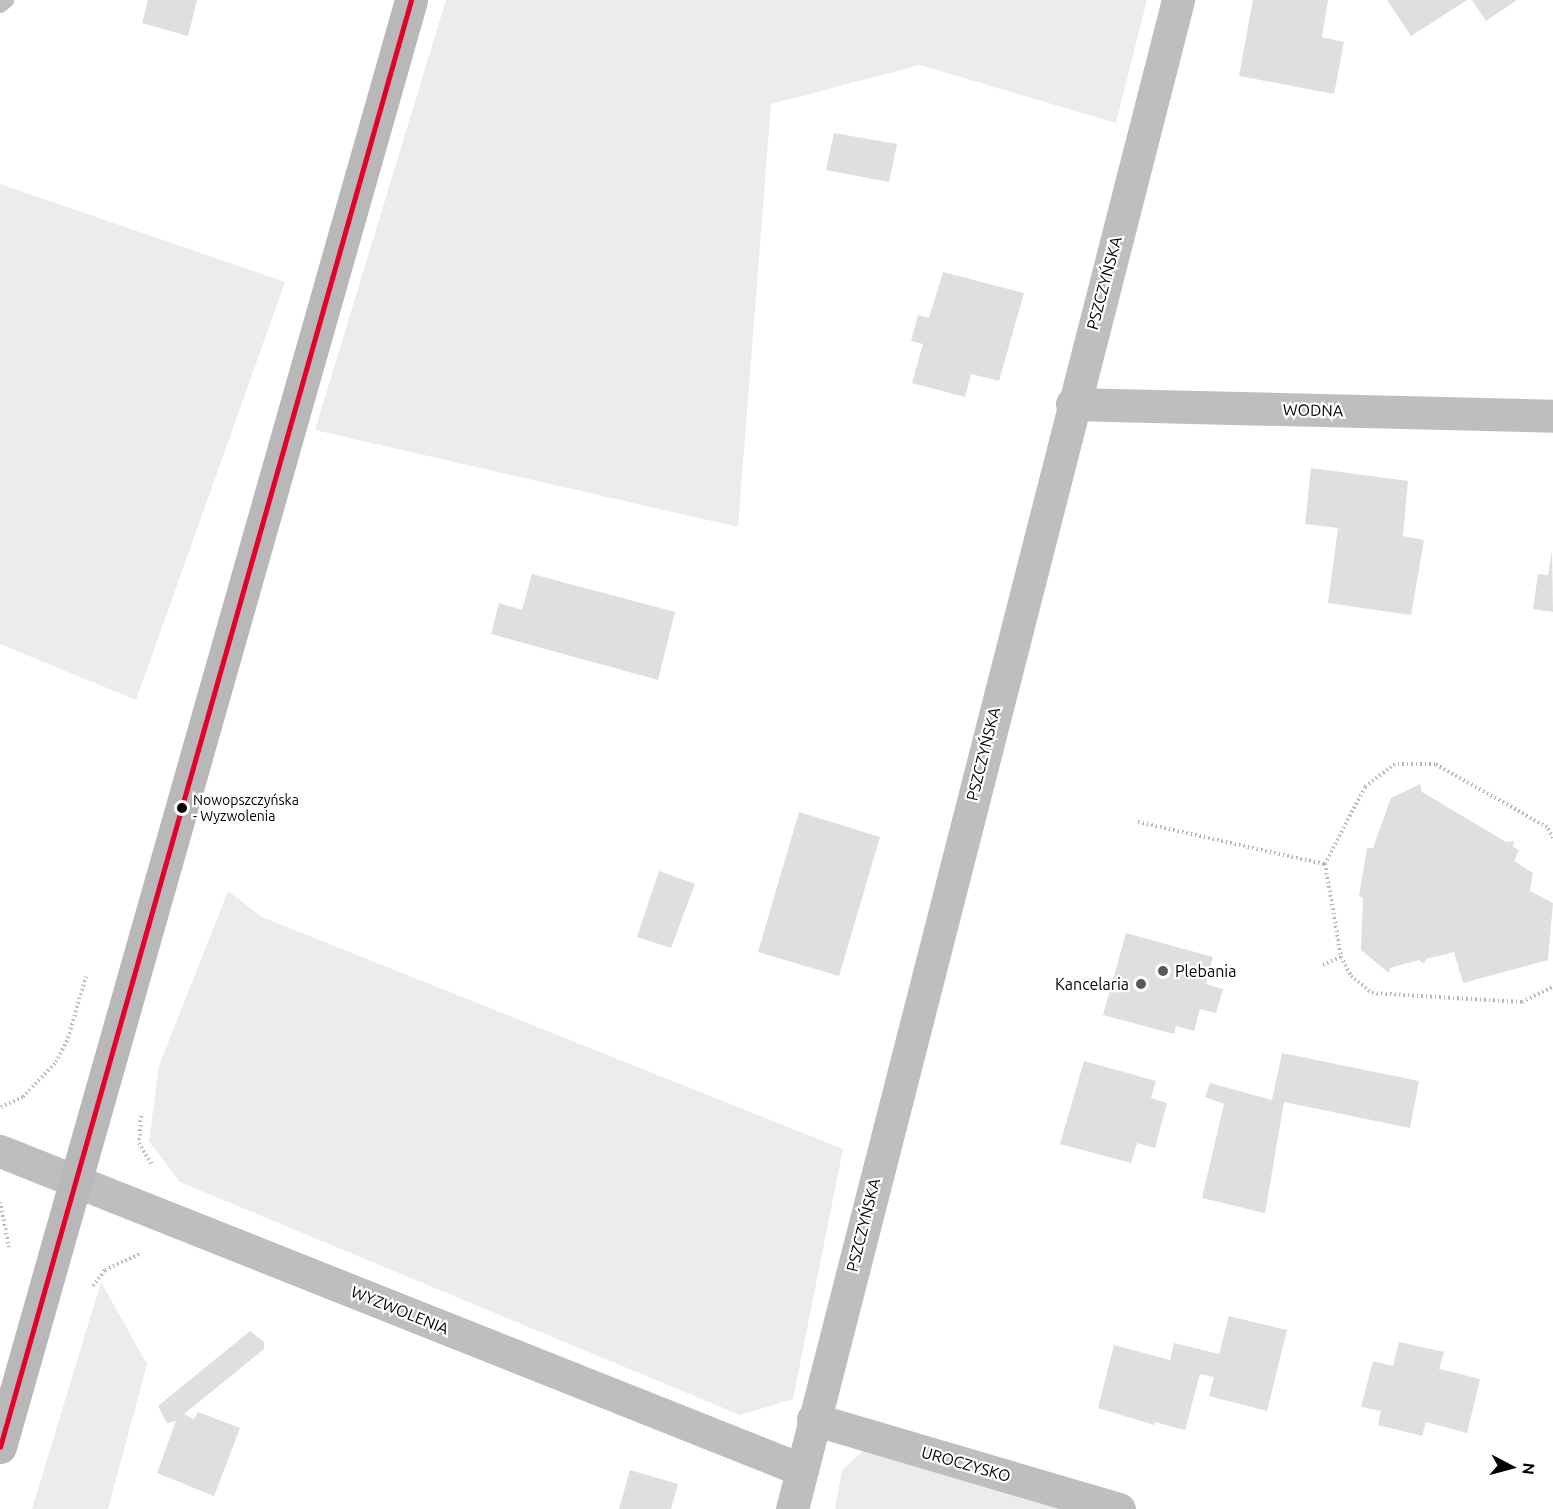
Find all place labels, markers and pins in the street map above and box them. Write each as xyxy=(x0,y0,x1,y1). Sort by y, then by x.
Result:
place label: Nowopszczyńska - Wyzwolenia xyxy=(193,792,299,825)
marker: Nowopszczyńska - Wyzwolenia xyxy=(176,802,188,814)
place label: Plebania xyxy=(1175,961,1236,981)
marker: Plebania xyxy=(1156,964,1170,978)
place label: Kancelaria xyxy=(1055,974,1129,994)
marker: Kancelaria xyxy=(1134,977,1148,991)

